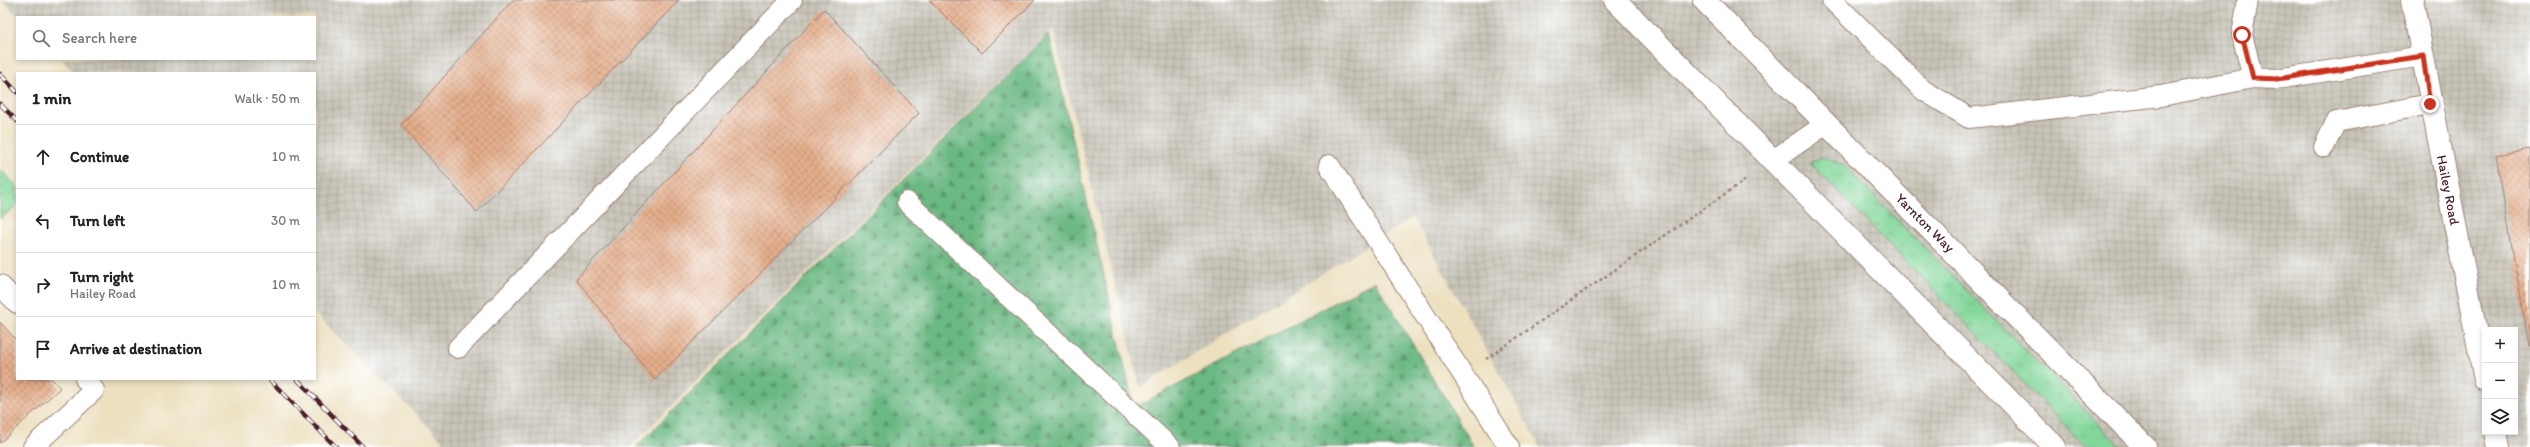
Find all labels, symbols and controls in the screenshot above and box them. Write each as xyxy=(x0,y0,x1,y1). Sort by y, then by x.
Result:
search box xyxy=(16,16,316,60)
route start xyxy=(2233,26,2251,44)
icon: search xyxy=(30,27,52,49)
text: Search here xyxy=(62,29,137,47)
text: 1 min xyxy=(32,88,71,108)
text: Walk · 50 m xyxy=(235,91,300,106)
route end xyxy=(2421,95,2439,113)
icon: ahead xyxy=(32,146,54,168)
text: Continue xyxy=(70,148,129,166)
text: 10 m xyxy=(272,149,300,164)
street label: Hailey Road xyxy=(2433,154,2463,227)
street label: Yarnton Way xyxy=(1892,190,1958,256)
icon: left xyxy=(32,210,54,232)
text: Turn left xyxy=(70,212,125,230)
text: 30 m xyxy=(271,213,300,228)
text: Turn right xyxy=(70,268,134,286)
icon: right xyxy=(32,274,54,296)
text: 10 m xyxy=(272,277,300,292)
text: Hailey Road xyxy=(70,286,136,301)
map controls xyxy=(2482,327,2518,435)
button: + xyxy=(2482,327,2518,363)
icon: arrive xyxy=(32,338,54,360)
text: Arrive at destination xyxy=(70,340,202,358)
button: − xyxy=(2482,363,2518,399)
button: layers xyxy=(2482,399,2518,435)

